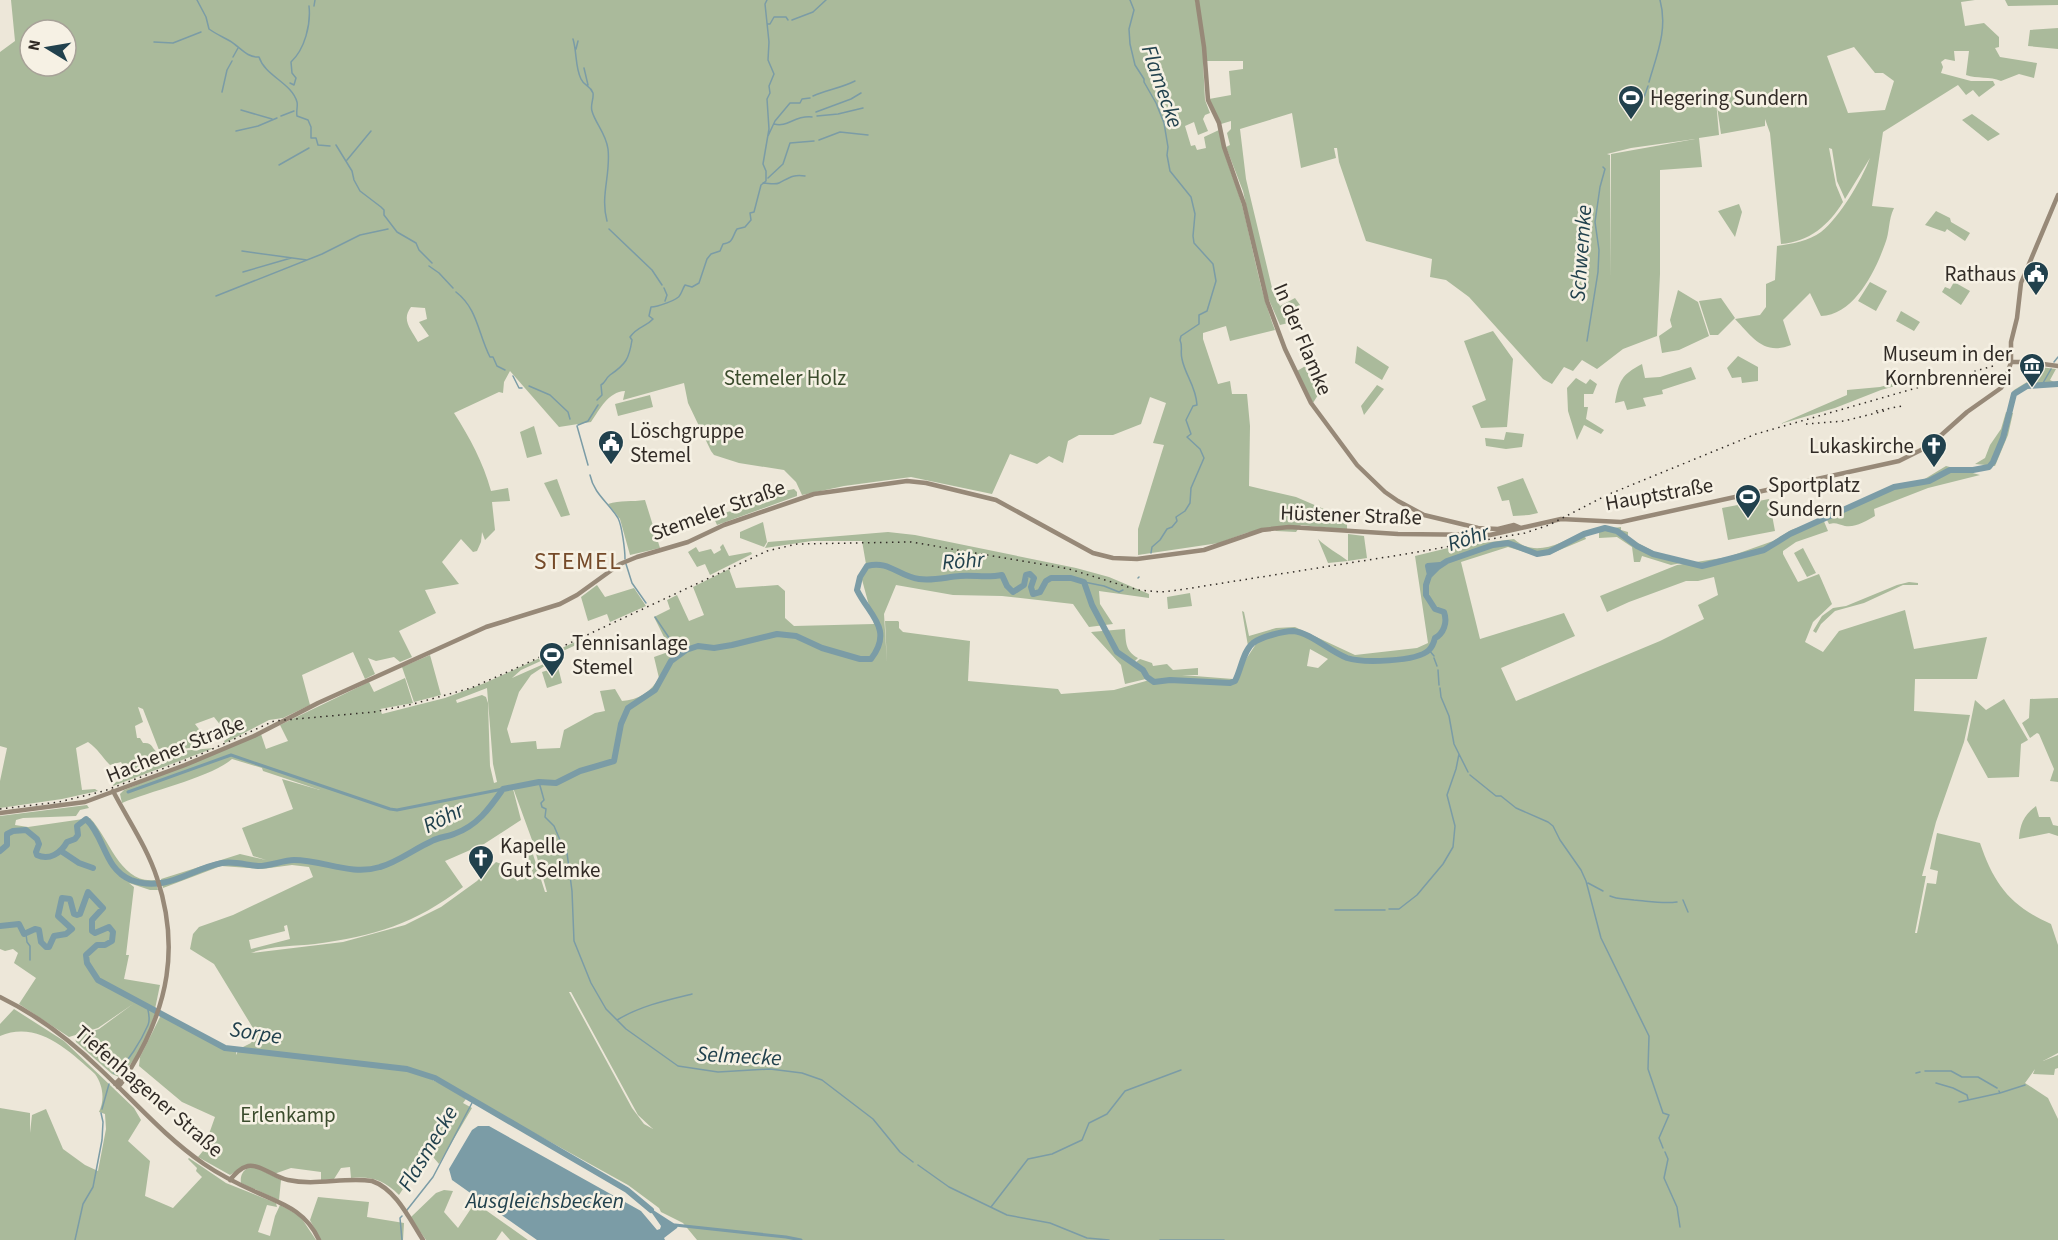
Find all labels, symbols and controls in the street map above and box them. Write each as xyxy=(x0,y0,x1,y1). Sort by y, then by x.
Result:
north arrow xyxy=(18,18,78,78)
text: N xyxy=(22,38,46,53)
water label: Flamecke xyxy=(1133,40,1191,132)
sports icon: Hegering Sundern xyxy=(1616,83,1646,121)
place label: Hegering Sundern xyxy=(1650,83,1808,113)
water label: Schwemke xyxy=(1562,204,1600,302)
place label: Rathaus xyxy=(1945,259,2016,289)
public building icon: Rathaus xyxy=(2021,259,2051,297)
street label: In der Flamke xyxy=(1266,278,1340,400)
place label: Museum in der Kornbrennerei xyxy=(1883,339,2013,393)
museum icon: Museum in der Kornbrennerei xyxy=(2017,351,2047,389)
park label: Stemeler Holz xyxy=(724,363,846,393)
place label: Löschgruppe Stemel xyxy=(630,416,744,470)
public building icon: Löschgruppe Stemel xyxy=(596,428,626,466)
place label: Lukaskirche xyxy=(1809,431,1914,461)
church icon: Lukaskirche xyxy=(1919,431,1949,469)
street label: Hauptstraße xyxy=(1603,470,1715,518)
place label: Sportplatz Sundern xyxy=(1768,470,1860,524)
street label: Stemeler Straße xyxy=(647,472,789,548)
sports icon: Sportplatz Sundern xyxy=(1733,482,1763,520)
street label: Hüstener Straße xyxy=(1280,498,1422,532)
water label: Röhr xyxy=(1443,516,1495,560)
water label: Röhr xyxy=(941,543,987,578)
district label: STEMEL xyxy=(534,544,622,579)
place label: Tennisanlage Stemel xyxy=(572,628,688,682)
sports icon: Tennisanlage Stemel xyxy=(537,640,567,678)
street label: Hachener Straße xyxy=(101,708,249,790)
water label: Röhr xyxy=(417,794,471,842)
place label: Kapelle Gut Selmke xyxy=(500,831,601,885)
church icon: Kapelle Gut Selmke xyxy=(466,843,496,881)
water label: Sorpe xyxy=(228,1013,284,1053)
street label: Tiefenhagener Straße xyxy=(68,1018,230,1164)
water label: Selmecke xyxy=(695,1038,782,1074)
park label: Erlenkamp xyxy=(240,1100,336,1130)
water label: Flasmecke xyxy=(390,1100,466,1197)
water label: Ausgleichsbecken xyxy=(464,1185,624,1217)

